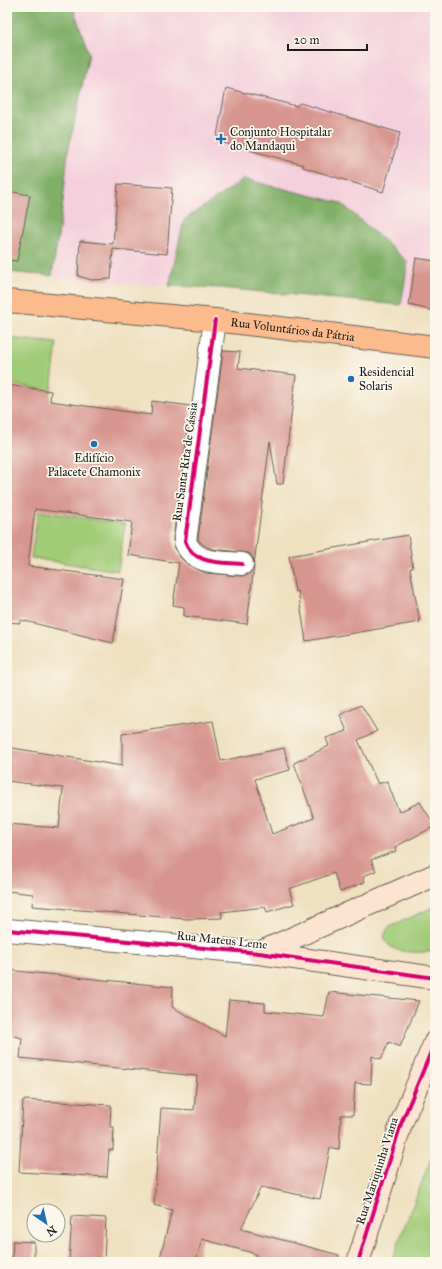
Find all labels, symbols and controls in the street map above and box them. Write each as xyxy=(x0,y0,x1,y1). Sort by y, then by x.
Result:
scale bar xyxy=(288,26,367,52)
text: 20 m xyxy=(294,33,320,47)
place label: Conjunto Hospitalar do Mandaqui xyxy=(230,125,332,154)
marker: Conjunto Hospitalar do Mandaqui xyxy=(215,133,227,145)
street label: Rua Voluntários da Pátria xyxy=(230,315,356,344)
place label: Residencial Solaris xyxy=(359,365,415,393)
marker: Residencial Solaris xyxy=(346,374,356,384)
street label: Rua Santa Rita de Cássia xyxy=(170,401,200,523)
marker: Edifício Palacete Chamonix xyxy=(89,439,99,449)
place label: Edifício Palacete Chamonix xyxy=(47,451,141,479)
street label: Rua Mateus Leme xyxy=(176,928,268,952)
street label: Rua Mariquinha Viana xyxy=(353,1115,402,1227)
north arrow xyxy=(26,1203,66,1243)
text: N xyxy=(43,1223,59,1239)

